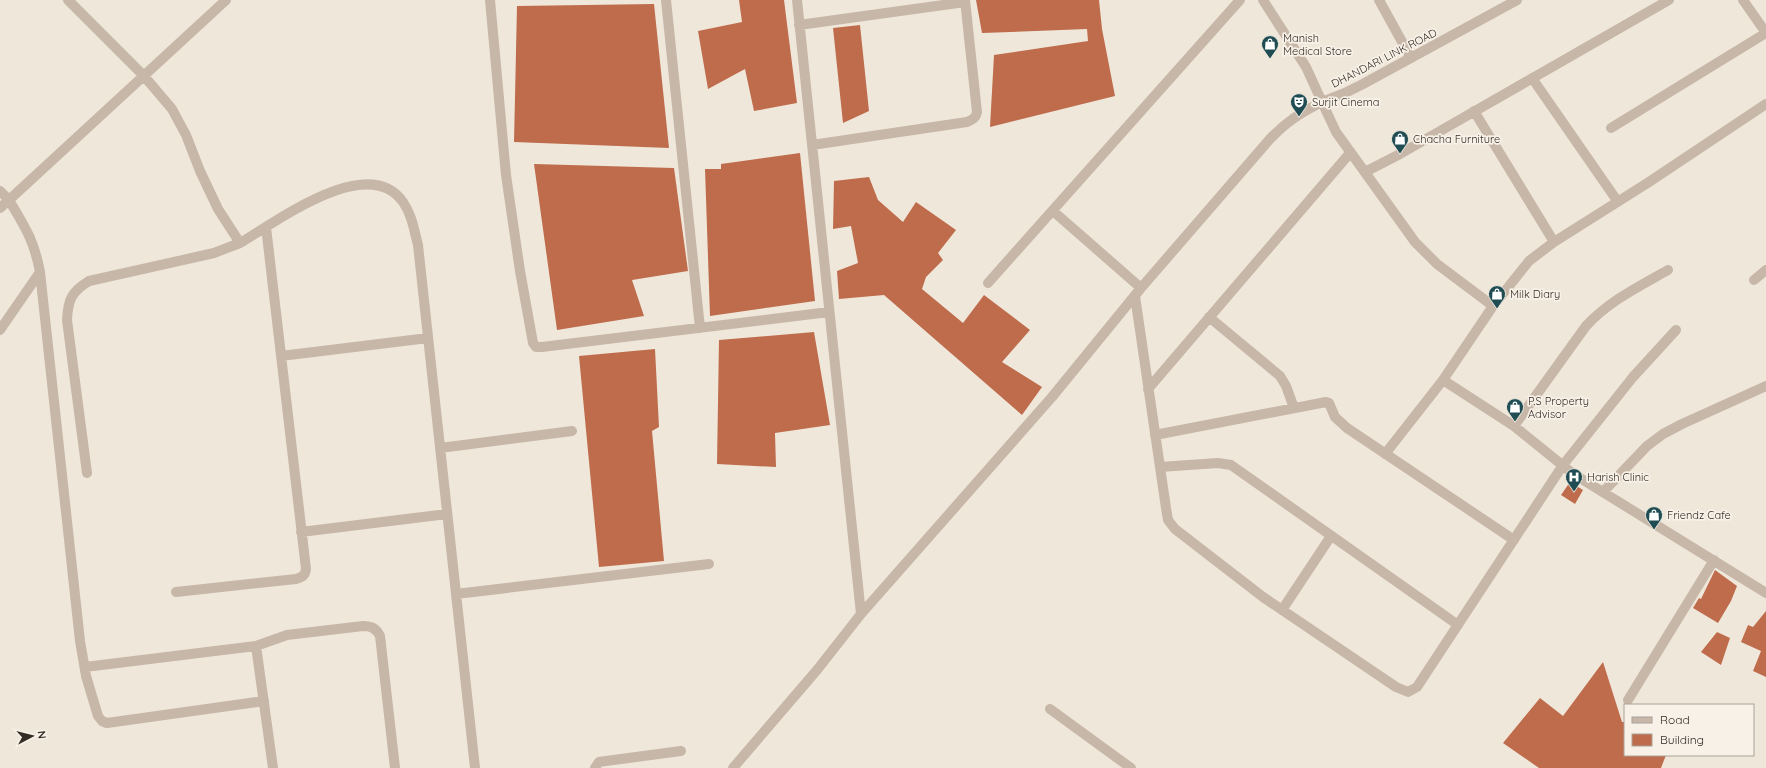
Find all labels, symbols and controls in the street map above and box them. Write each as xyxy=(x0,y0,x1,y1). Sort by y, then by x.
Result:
street label: DHANDARI LINK ROAD xyxy=(1329,25,1439,91)
place label: Manish Medical Store xyxy=(1283,31,1352,58)
shop icon: Manish Medical Store xyxy=(1260,34,1280,59)
theatre icon: Surjit Cinema xyxy=(1289,92,1309,117)
place label: Surjit Cinema xyxy=(1312,95,1379,109)
shop icon: Chacha Furniture xyxy=(1390,129,1410,154)
place label: Chacha Furniture xyxy=(1413,132,1500,146)
shop icon: Milk Diary xyxy=(1487,284,1507,309)
place label: Milk Diary xyxy=(1510,287,1560,301)
place label: P.S Property Advisor xyxy=(1528,394,1589,421)
shop icon: P.S Property Advisor xyxy=(1505,397,1525,422)
hospital icon: Harish Clinic xyxy=(1564,467,1584,492)
place label: Harish Clinic xyxy=(1587,470,1649,484)
shop icon: Friendz Cafe xyxy=(1644,505,1664,530)
place label: Friendz Cafe xyxy=(1667,508,1731,522)
legend xyxy=(1624,704,1754,756)
text: Road xyxy=(1660,712,1690,727)
north arrow xyxy=(12,716,52,756)
text: N xyxy=(34,730,49,740)
text: Building xyxy=(1660,732,1704,747)

